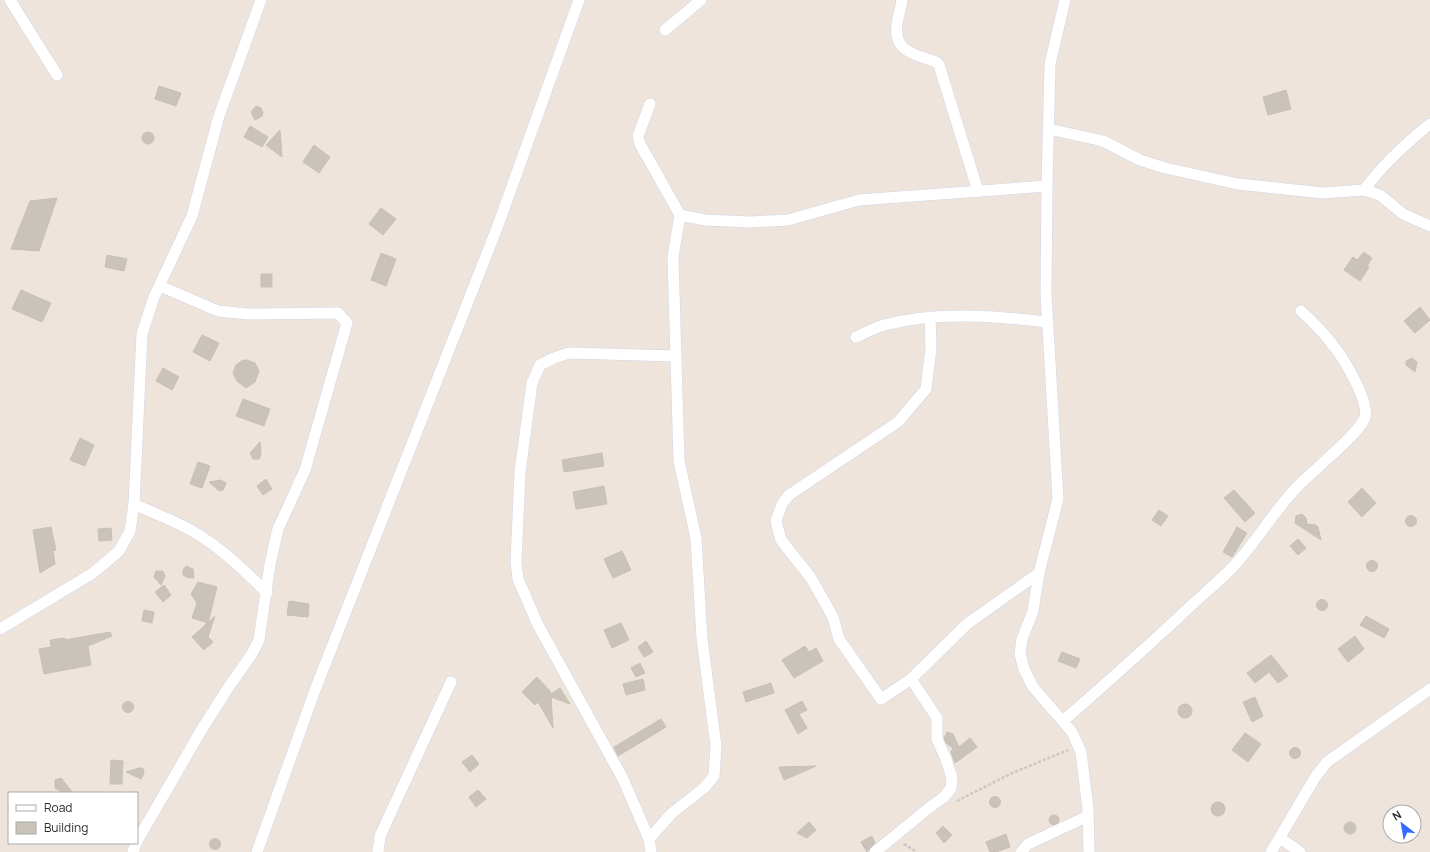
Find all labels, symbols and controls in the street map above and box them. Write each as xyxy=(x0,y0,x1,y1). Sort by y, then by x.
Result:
legend xyxy=(8,792,138,844)
text: Road xyxy=(44,799,72,816)
north arrow xyxy=(1382,804,1422,844)
text: N xyxy=(1389,806,1404,823)
text: Building xyxy=(44,819,88,836)

